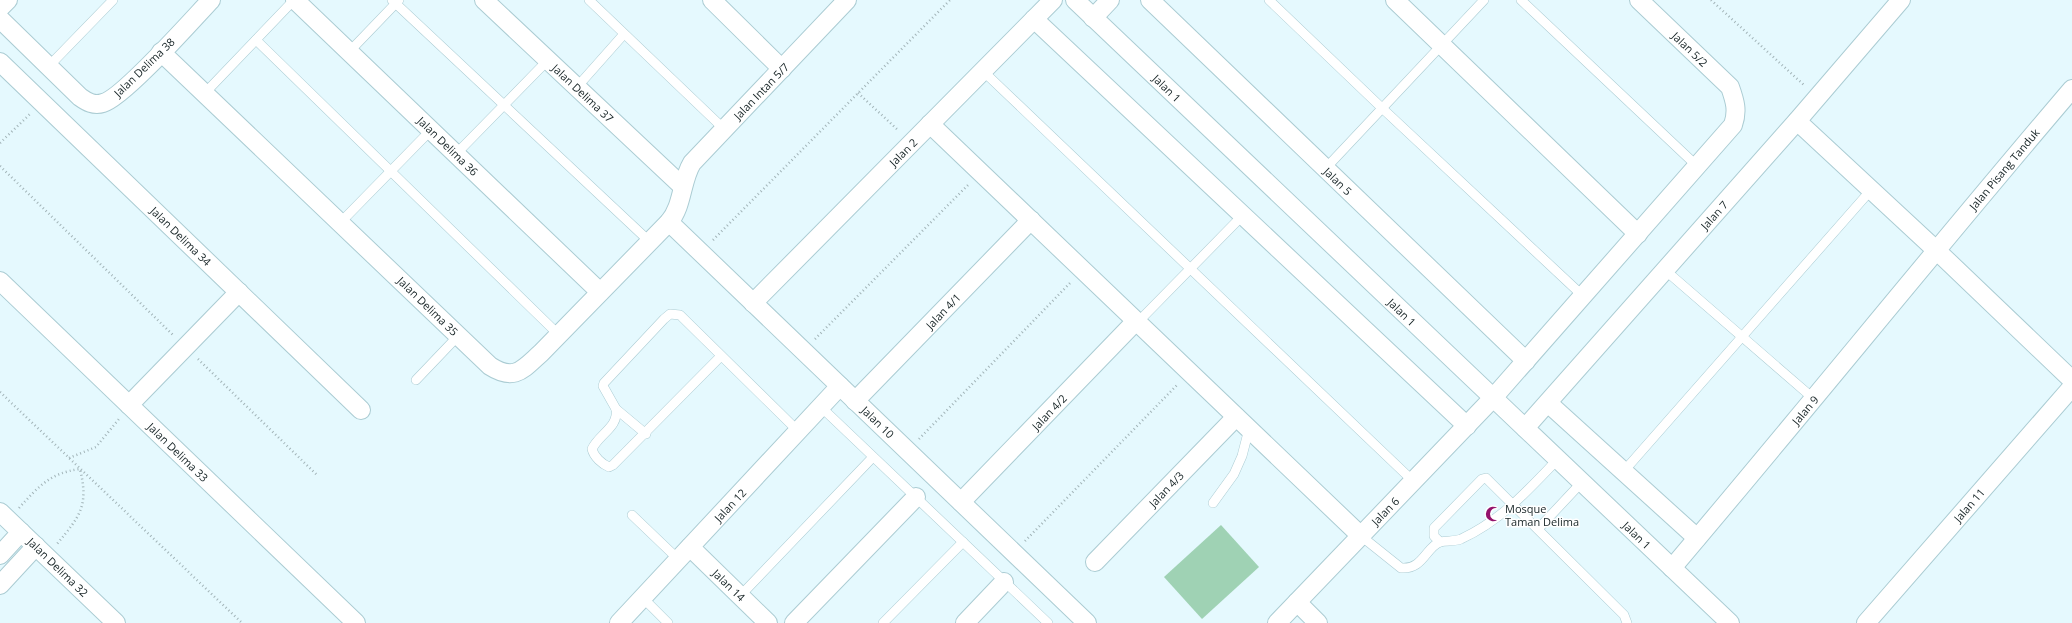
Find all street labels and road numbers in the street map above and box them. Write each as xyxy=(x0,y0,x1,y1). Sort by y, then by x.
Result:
street label: Jalan 5/2 xyxy=(1668,28,1711,70)
street label: Jalan Delima 38 xyxy=(110,34,178,101)
street label: Jalan Intan 5/7 xyxy=(729,59,792,123)
street label: Jalan Delima 37 xyxy=(548,60,617,125)
street label: Jalan 1 xyxy=(1149,70,1184,105)
street label: Jalan Delima 36 xyxy=(414,112,482,179)
street label: Jalan Pisang Tanduk xyxy=(1965,125,2043,214)
street label: Jalan 2 xyxy=(885,135,920,170)
street label: Jalan 5 xyxy=(1320,163,1355,198)
street label: Jalan 7 xyxy=(1696,197,1731,233)
street label: Jalan Delima 34 xyxy=(147,202,215,269)
street label: Jalan Delima 35 xyxy=(394,272,462,339)
street label: Jalan 4/1 xyxy=(922,290,964,333)
street label: Jalan 1 xyxy=(1384,294,1419,329)
street label: Jalan 4/2 xyxy=(1028,391,1070,434)
street label: Jalan 9 xyxy=(1788,392,1822,429)
street label: Jalan 10 xyxy=(858,402,898,441)
street label: Jalan Delima 33 xyxy=(144,418,212,485)
street label: Jalan 4/3 xyxy=(1145,468,1187,511)
street label: Jalan 12 xyxy=(710,485,749,526)
street label: Jalan 11 xyxy=(1950,485,1988,526)
street label: Jalan 6 xyxy=(1367,494,1402,529)
street label: Jalan 1 xyxy=(1619,517,1654,552)
street label: Jalan Delima 32 xyxy=(24,533,92,600)
street label: Jalan 14 xyxy=(709,565,749,605)

